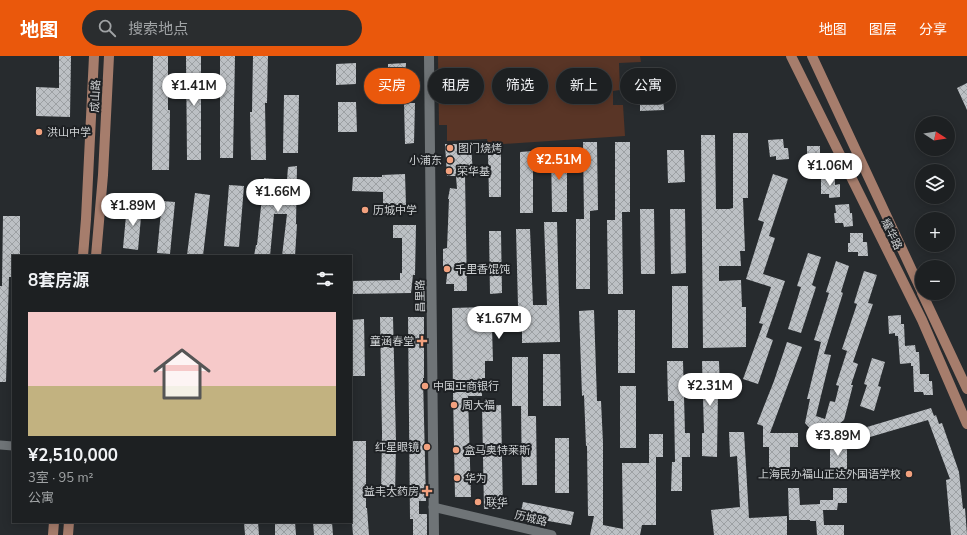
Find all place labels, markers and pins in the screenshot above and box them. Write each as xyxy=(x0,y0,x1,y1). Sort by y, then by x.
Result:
pin: ¥1.41M xyxy=(161,73,227,107)
place label: 洪山中学 xyxy=(47,125,91,140)
marker: 洪山中学 xyxy=(34,127,44,137)
place label: 图门烧烤 xyxy=(458,141,502,156)
marker: 图门烧烤 xyxy=(445,143,455,153)
pin: ¥2.51M xyxy=(526,147,592,181)
place label: 小浦东 xyxy=(409,153,442,168)
pin: ¥1.06M xyxy=(797,153,863,187)
marker: 小浦东 xyxy=(445,155,455,165)
place label: 荣华基 xyxy=(457,164,490,179)
marker: 荣华基 xyxy=(444,166,454,176)
pin: ¥1.66M xyxy=(245,179,311,213)
pin: ¥1.89M xyxy=(100,193,166,227)
place label: 历城中学 xyxy=(373,203,417,218)
marker: 历城中学 xyxy=(360,205,370,215)
place label: 千里香馄饨 xyxy=(455,262,510,277)
marker: 千里香馄饨 xyxy=(442,264,452,274)
pin: ¥1.67M xyxy=(466,306,532,340)
place label: 童涵春堂 xyxy=(370,334,414,349)
marker: 童涵春堂 xyxy=(417,336,427,346)
pin: ¥2.31M xyxy=(677,373,743,407)
place label: 中国工商银行 xyxy=(433,379,499,394)
marker: 中国工商银行 xyxy=(420,381,430,391)
place label: 周大福 xyxy=(462,398,495,413)
marker: 周大福 xyxy=(449,400,459,410)
pin: ¥3.89M xyxy=(805,423,871,457)
place label: 红星眼镜 xyxy=(375,440,419,455)
marker: 红星眼镜 xyxy=(422,442,432,452)
place label: 盒马奥特莱斯 xyxy=(464,443,530,458)
marker: 盒马奥特莱斯 xyxy=(451,445,461,455)
place label: 上海民办福山正达外国语学校 xyxy=(758,467,901,482)
marker: 上海民办福山正达外国语学校 xyxy=(904,469,914,479)
place label: 华为 xyxy=(465,471,487,486)
marker: 华为 xyxy=(452,473,462,483)
place label: 益丰大药房 xyxy=(364,484,419,499)
marker: 益丰大药房 xyxy=(422,486,432,496)
place label: 联华 xyxy=(486,495,508,510)
marker: 联华 xyxy=(473,497,483,507)

